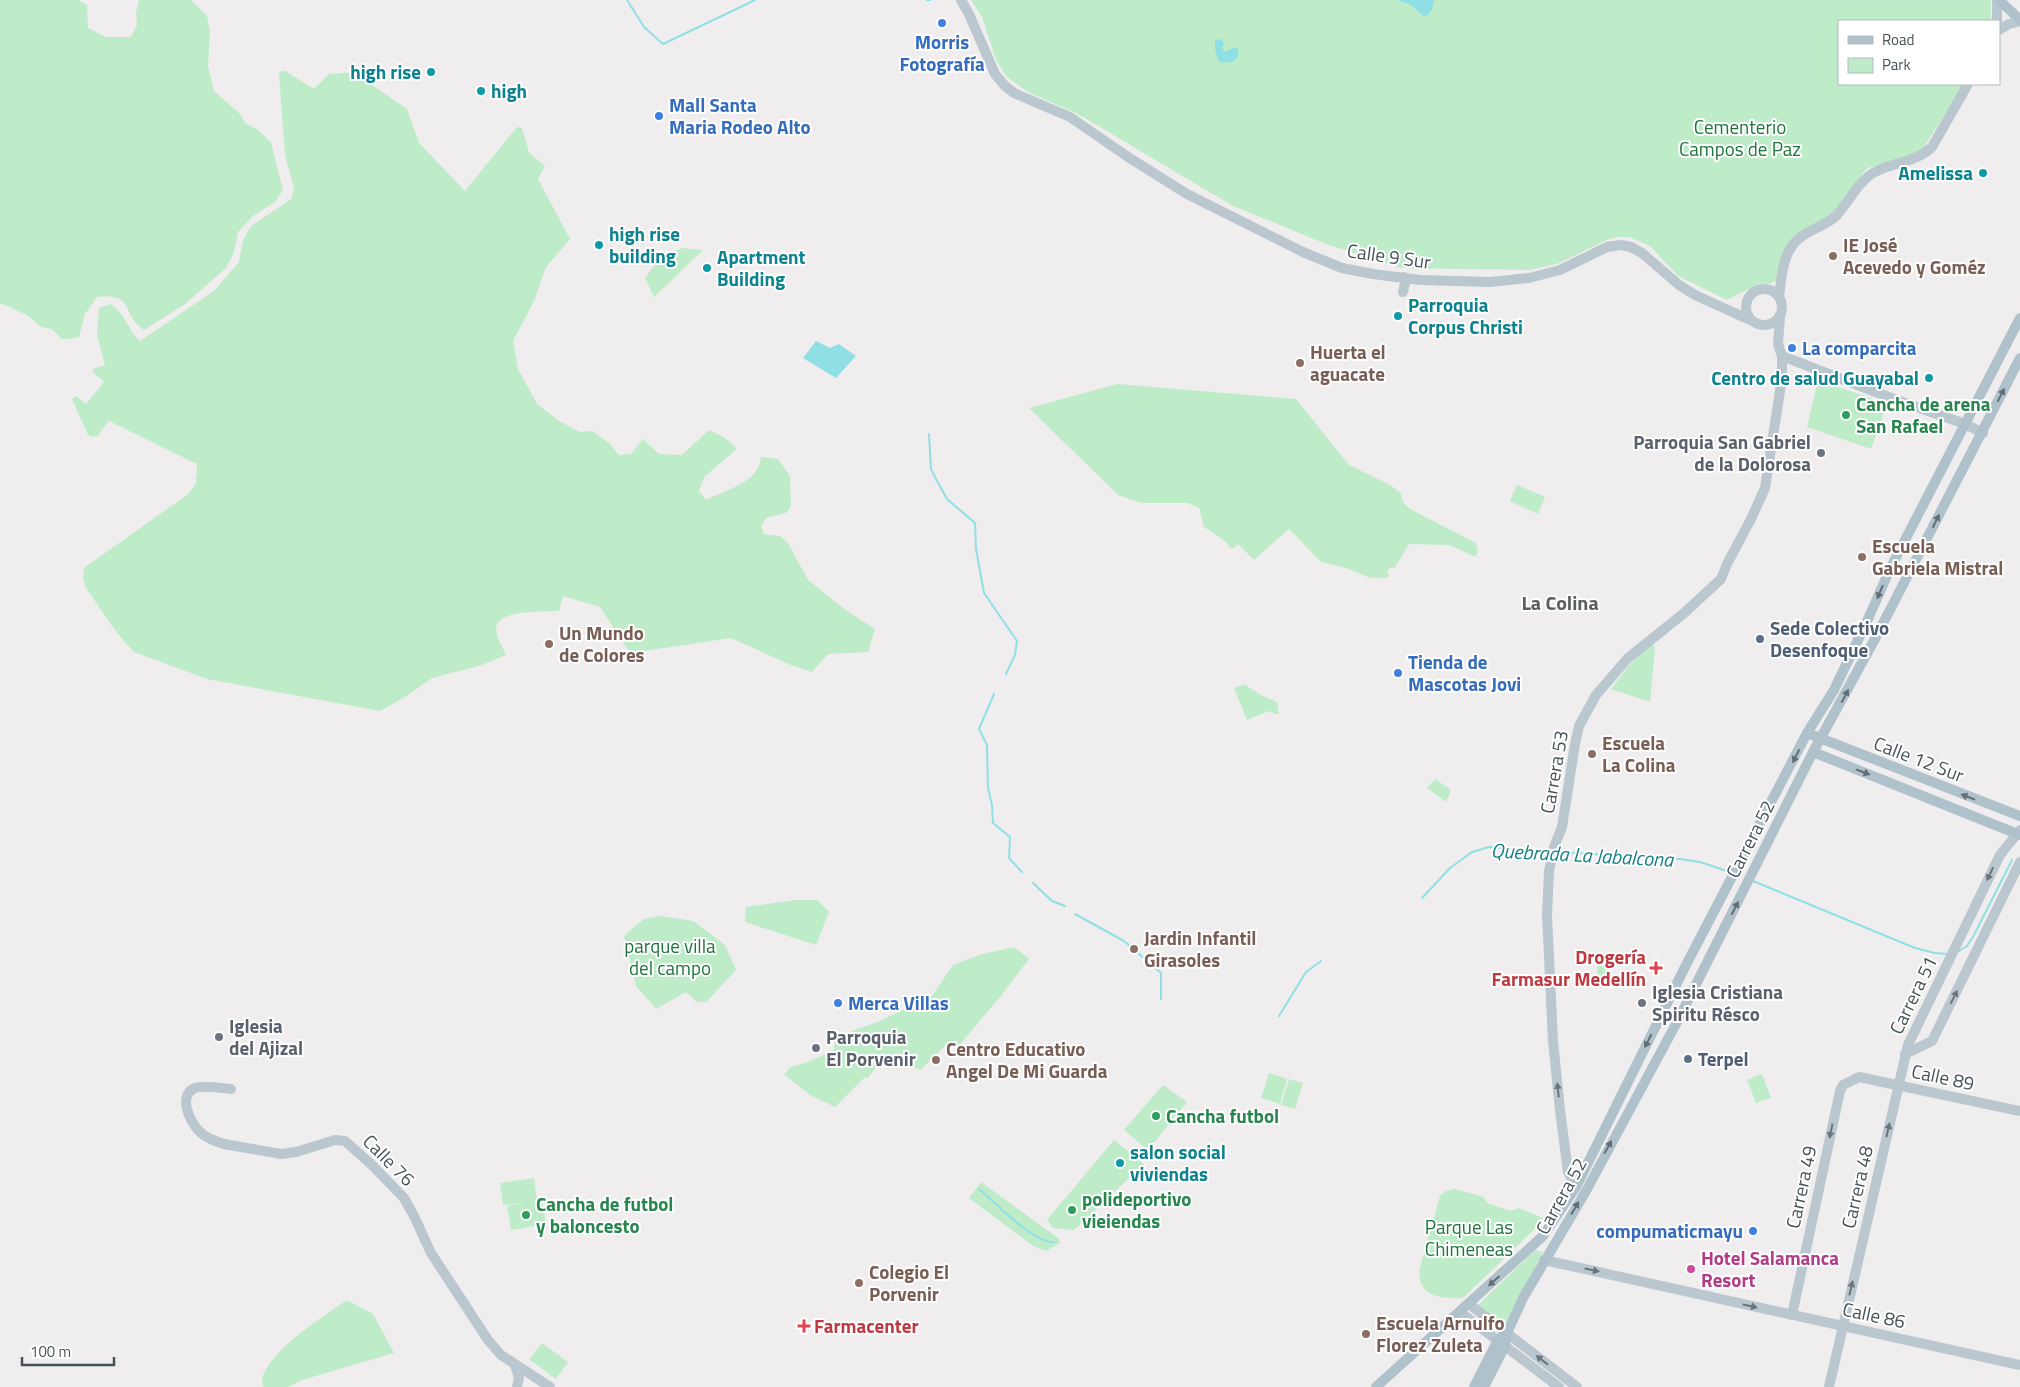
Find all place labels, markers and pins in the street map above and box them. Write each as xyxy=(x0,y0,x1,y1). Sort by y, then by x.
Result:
marker: Morris Fotografía xyxy=(936,17,948,29)
place label: Morris Fotografía xyxy=(899,27,985,78)
place label: high rise xyxy=(350,57,421,86)
marker: high rise xyxy=(425,66,437,78)
place label: high xyxy=(491,76,527,105)
marker: high xyxy=(475,85,487,97)
place label: Mall Santa Maria Rodeo Alto xyxy=(669,90,811,141)
marker: Mall Santa Maria Rodeo Alto xyxy=(653,110,665,122)
place label: Amelissa xyxy=(1898,158,1973,187)
marker: Amelissa xyxy=(1977,167,1989,179)
place label: high rise building xyxy=(609,219,680,270)
place label: IE José Acevedo y Goméz xyxy=(1843,230,1986,281)
marker: high rise building xyxy=(593,239,605,251)
place label: Apartment Building xyxy=(717,242,806,293)
marker: IE José Acevedo y Goméz xyxy=(1827,250,1839,262)
marker: Apartment Building xyxy=(701,262,713,274)
place label: Parroquia Corpus Christi xyxy=(1408,290,1523,341)
marker: Parroquia Corpus Christi xyxy=(1392,310,1404,322)
place label: La comparcita xyxy=(1802,333,1917,362)
place label: Huerta el aguacate xyxy=(1310,337,1386,388)
marker: La comparcita xyxy=(1786,342,1798,354)
marker: Huerta el aguacate xyxy=(1294,357,1306,369)
place label: Centro de salud Guayabal xyxy=(1711,363,1919,392)
marker: Centro de salud Guayabal xyxy=(1923,372,1935,384)
place label: Cancha de arena San Rafael xyxy=(1856,389,1991,440)
marker: Cancha de arena San Rafael xyxy=(1840,409,1852,421)
place label: Parroquia San Gabriel de la Dolorosa xyxy=(1633,427,1811,478)
marker: Parroquia San Gabriel de la Dolorosa xyxy=(1815,447,1827,459)
place label: Escuela Gabriela Mistral xyxy=(1872,531,2003,582)
marker: Escuela Gabriela Mistral xyxy=(1856,551,1868,563)
place label: Sede Colectivo Desenfoque xyxy=(1770,613,1889,664)
place label: Un Mundo de Colores xyxy=(559,618,645,669)
marker: Sede Colectivo Desenfoque xyxy=(1754,633,1766,645)
marker: Un Mundo de Colores xyxy=(543,638,555,650)
place label: Tienda de Mascotas Jovi xyxy=(1408,647,1521,698)
marker: Tienda de Mascotas Jovi xyxy=(1392,667,1404,679)
place label: Escuela La Colina xyxy=(1602,728,1676,779)
marker: Escuela La Colina xyxy=(1586,748,1598,760)
place label: Jardin Infantil Girasoles xyxy=(1144,923,1256,974)
place label: Drogería Farmasur Medellín xyxy=(1491,942,1646,993)
marker: Jardin Infantil Girasoles xyxy=(1128,943,1140,955)
marker: Drogería Farmasur Medellín xyxy=(1650,962,1662,974)
place label: Iglesia Cristiana Spiritu Résco xyxy=(1652,977,1783,1028)
place label: Merca Villas xyxy=(848,988,949,1017)
marker: Merca Villas xyxy=(832,997,844,1009)
marker: Iglesia Cristiana Spiritu Résco xyxy=(1636,997,1648,1009)
place label: Iglesia del Ajizal xyxy=(229,1011,303,1062)
place label: Parroquia El Porvenir xyxy=(826,1022,916,1073)
marker: Iglesia del Ajizal xyxy=(213,1031,225,1043)
place label: Centro Educativo Angel De Mi Guarda xyxy=(946,1034,1108,1085)
marker: Parroquia El Porvenir xyxy=(810,1042,822,1054)
place label: Terpel xyxy=(1698,1044,1749,1073)
marker: Terpel xyxy=(1682,1053,1694,1065)
marker: Centro Educativo Angel De Mi Guarda xyxy=(930,1054,942,1066)
place label: Cancha futbol xyxy=(1166,1101,1279,1130)
marker: Cancha futbol xyxy=(1150,1110,1162,1122)
place label: salon social viviendas xyxy=(1130,1137,1226,1188)
marker: salon social viviendas xyxy=(1114,1157,1126,1169)
place label: polideportivo vieiendas xyxy=(1082,1184,1191,1235)
place label: Cancha de futbol y baloncesto xyxy=(536,1189,674,1240)
marker: polideportivo vieiendas xyxy=(1066,1204,1078,1216)
marker: Cancha de futbol y baloncesto xyxy=(520,1209,532,1221)
place label: compumaticmayu xyxy=(1596,1216,1743,1245)
marker: compumaticmayu xyxy=(1747,1225,1759,1237)
place label: Hotel Salamanca Resort xyxy=(1701,1243,1839,1294)
place label: Colegio El Porvenir xyxy=(869,1257,949,1308)
marker: Hotel Salamanca Resort xyxy=(1685,1263,1697,1275)
marker: Colegio El Porvenir xyxy=(853,1277,865,1289)
place label: Escuela Arnulfo Florez Zuleta xyxy=(1376,1308,1505,1359)
place label: Farmacenter xyxy=(814,1311,918,1340)
marker: Farmacenter xyxy=(798,1320,810,1332)
marker: Escuela Arnulfo Florez Zuleta xyxy=(1360,1328,1372,1340)

